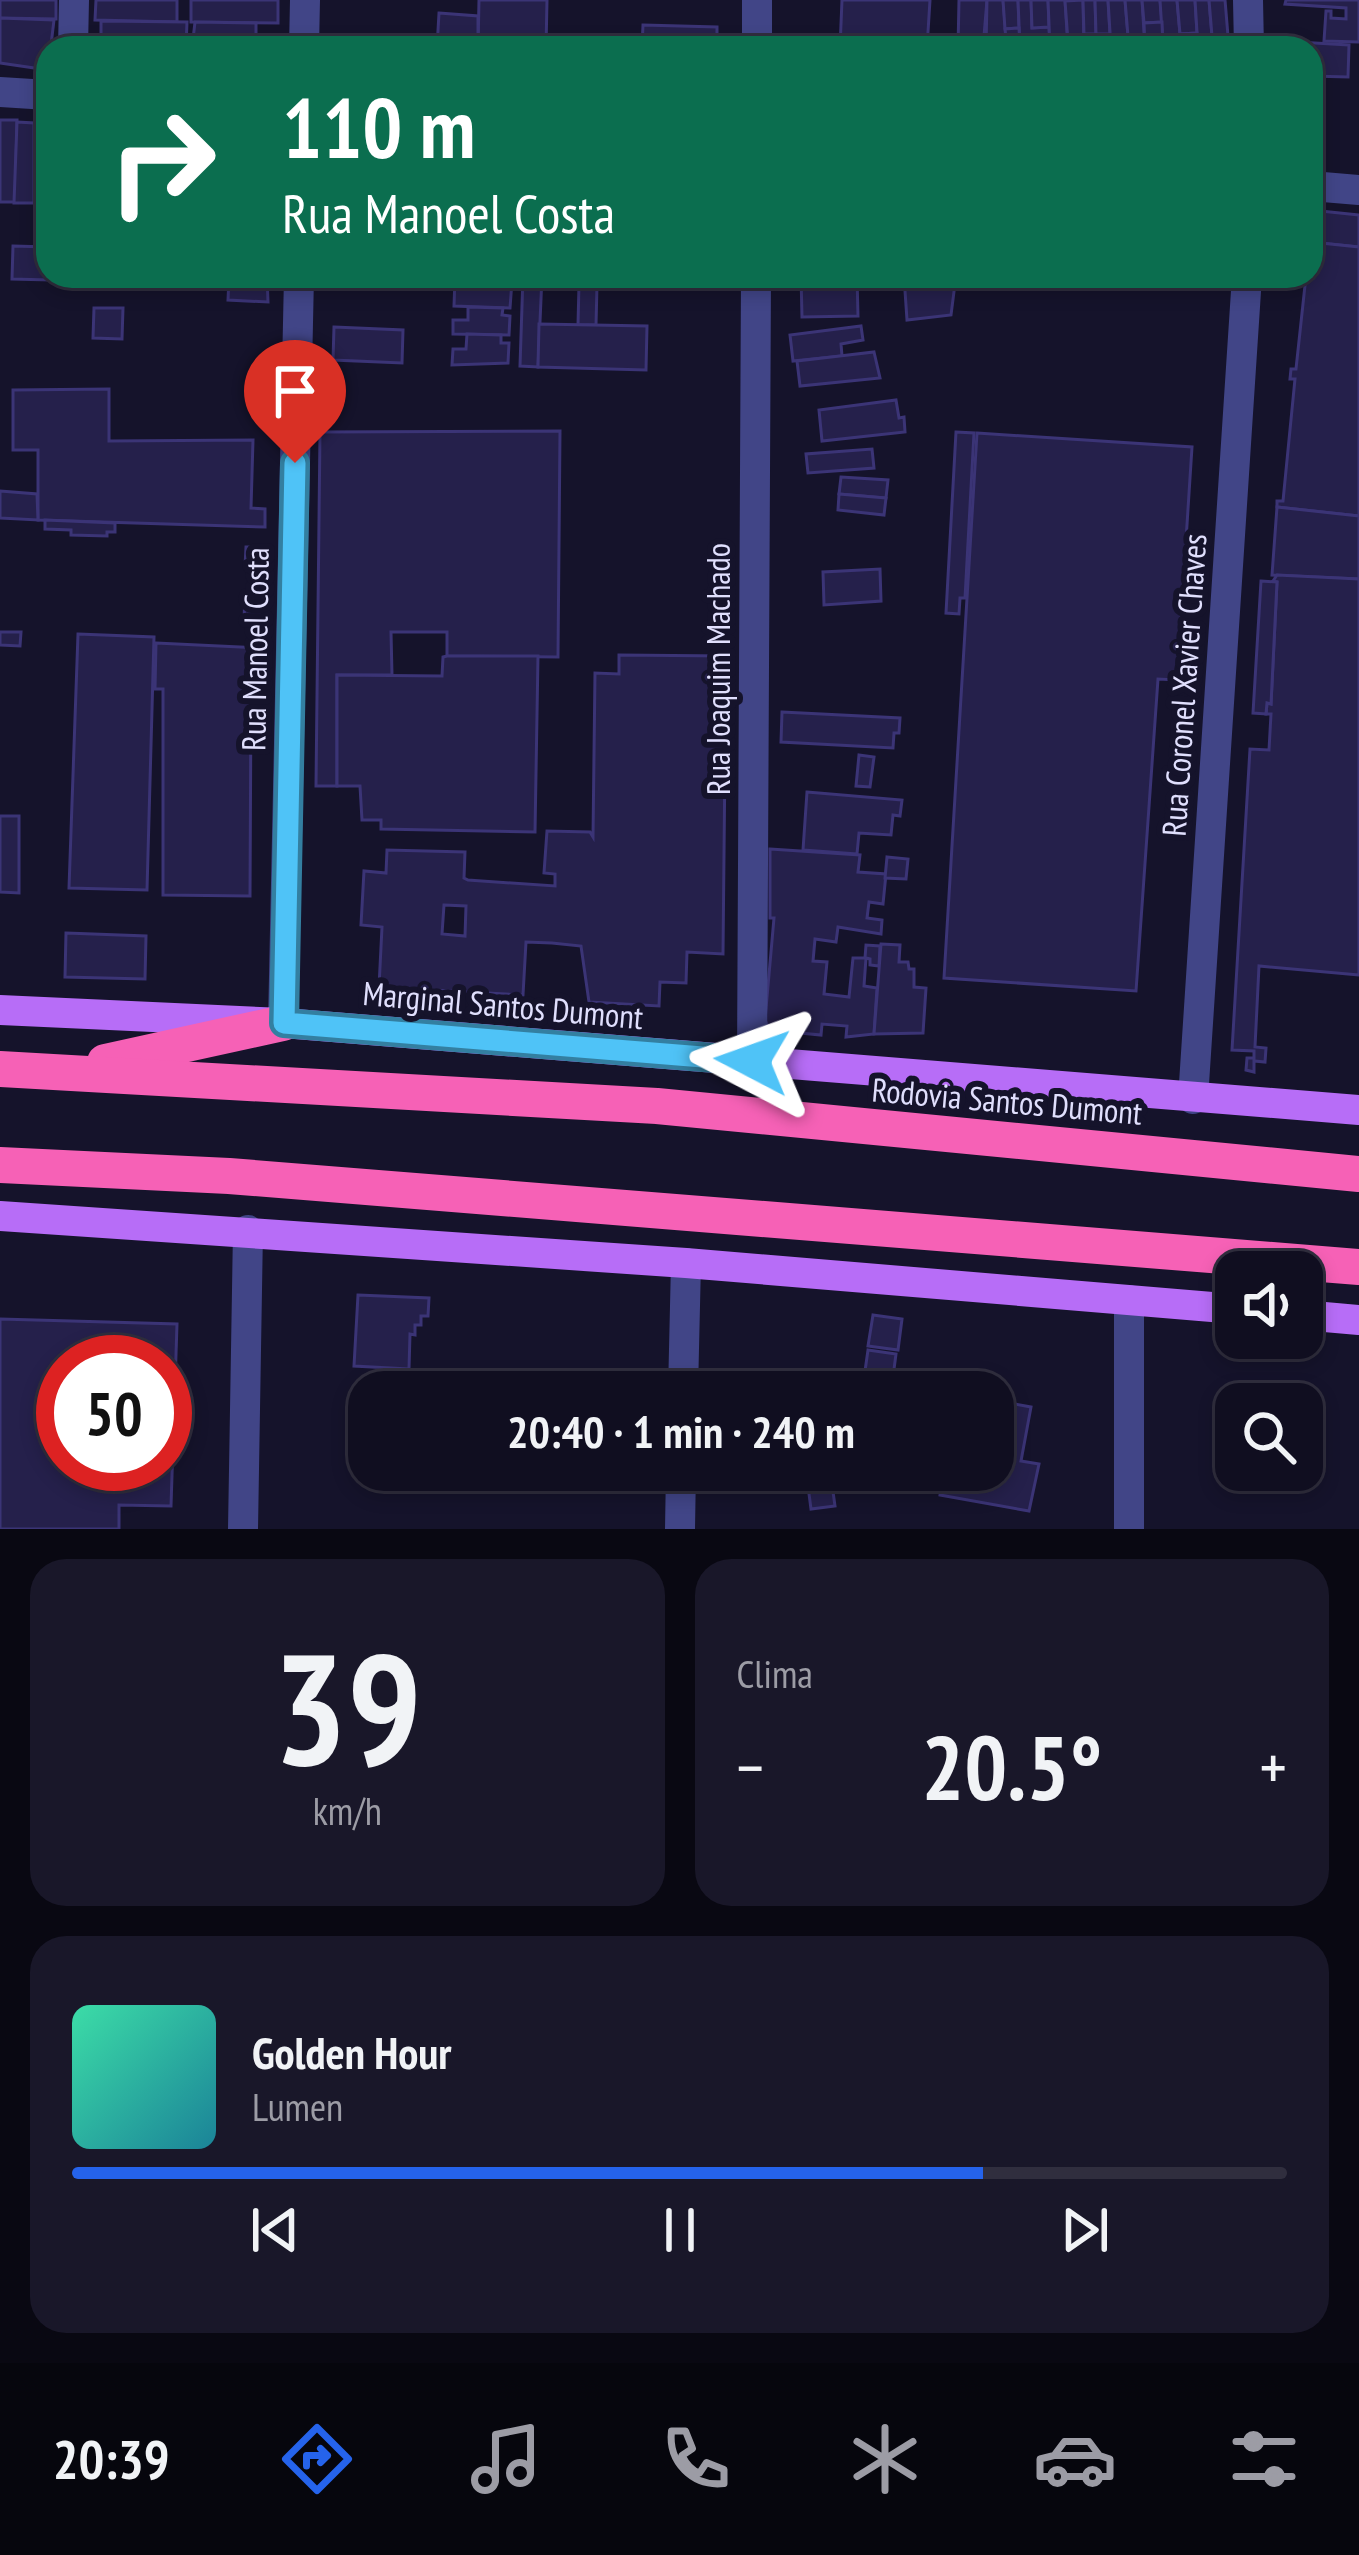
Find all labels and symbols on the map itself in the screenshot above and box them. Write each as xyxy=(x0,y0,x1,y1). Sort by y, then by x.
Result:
pin xyxy=(244,340,346,463)
street label: Rua Coronel Xavier Chaves xyxy=(1151,532,1216,838)
street label: Rua Joaquim Machado xyxy=(696,543,739,795)
street label: Rua Manoel Costa xyxy=(231,547,278,751)
street label: Marginal Santos Dumont xyxy=(361,971,645,1038)
position arrow xyxy=(689,998,815,1124)
street label: Rodovia Santos Dumont xyxy=(870,1067,1144,1134)
speed limit sign: 50 xyxy=(36,1335,192,1491)

